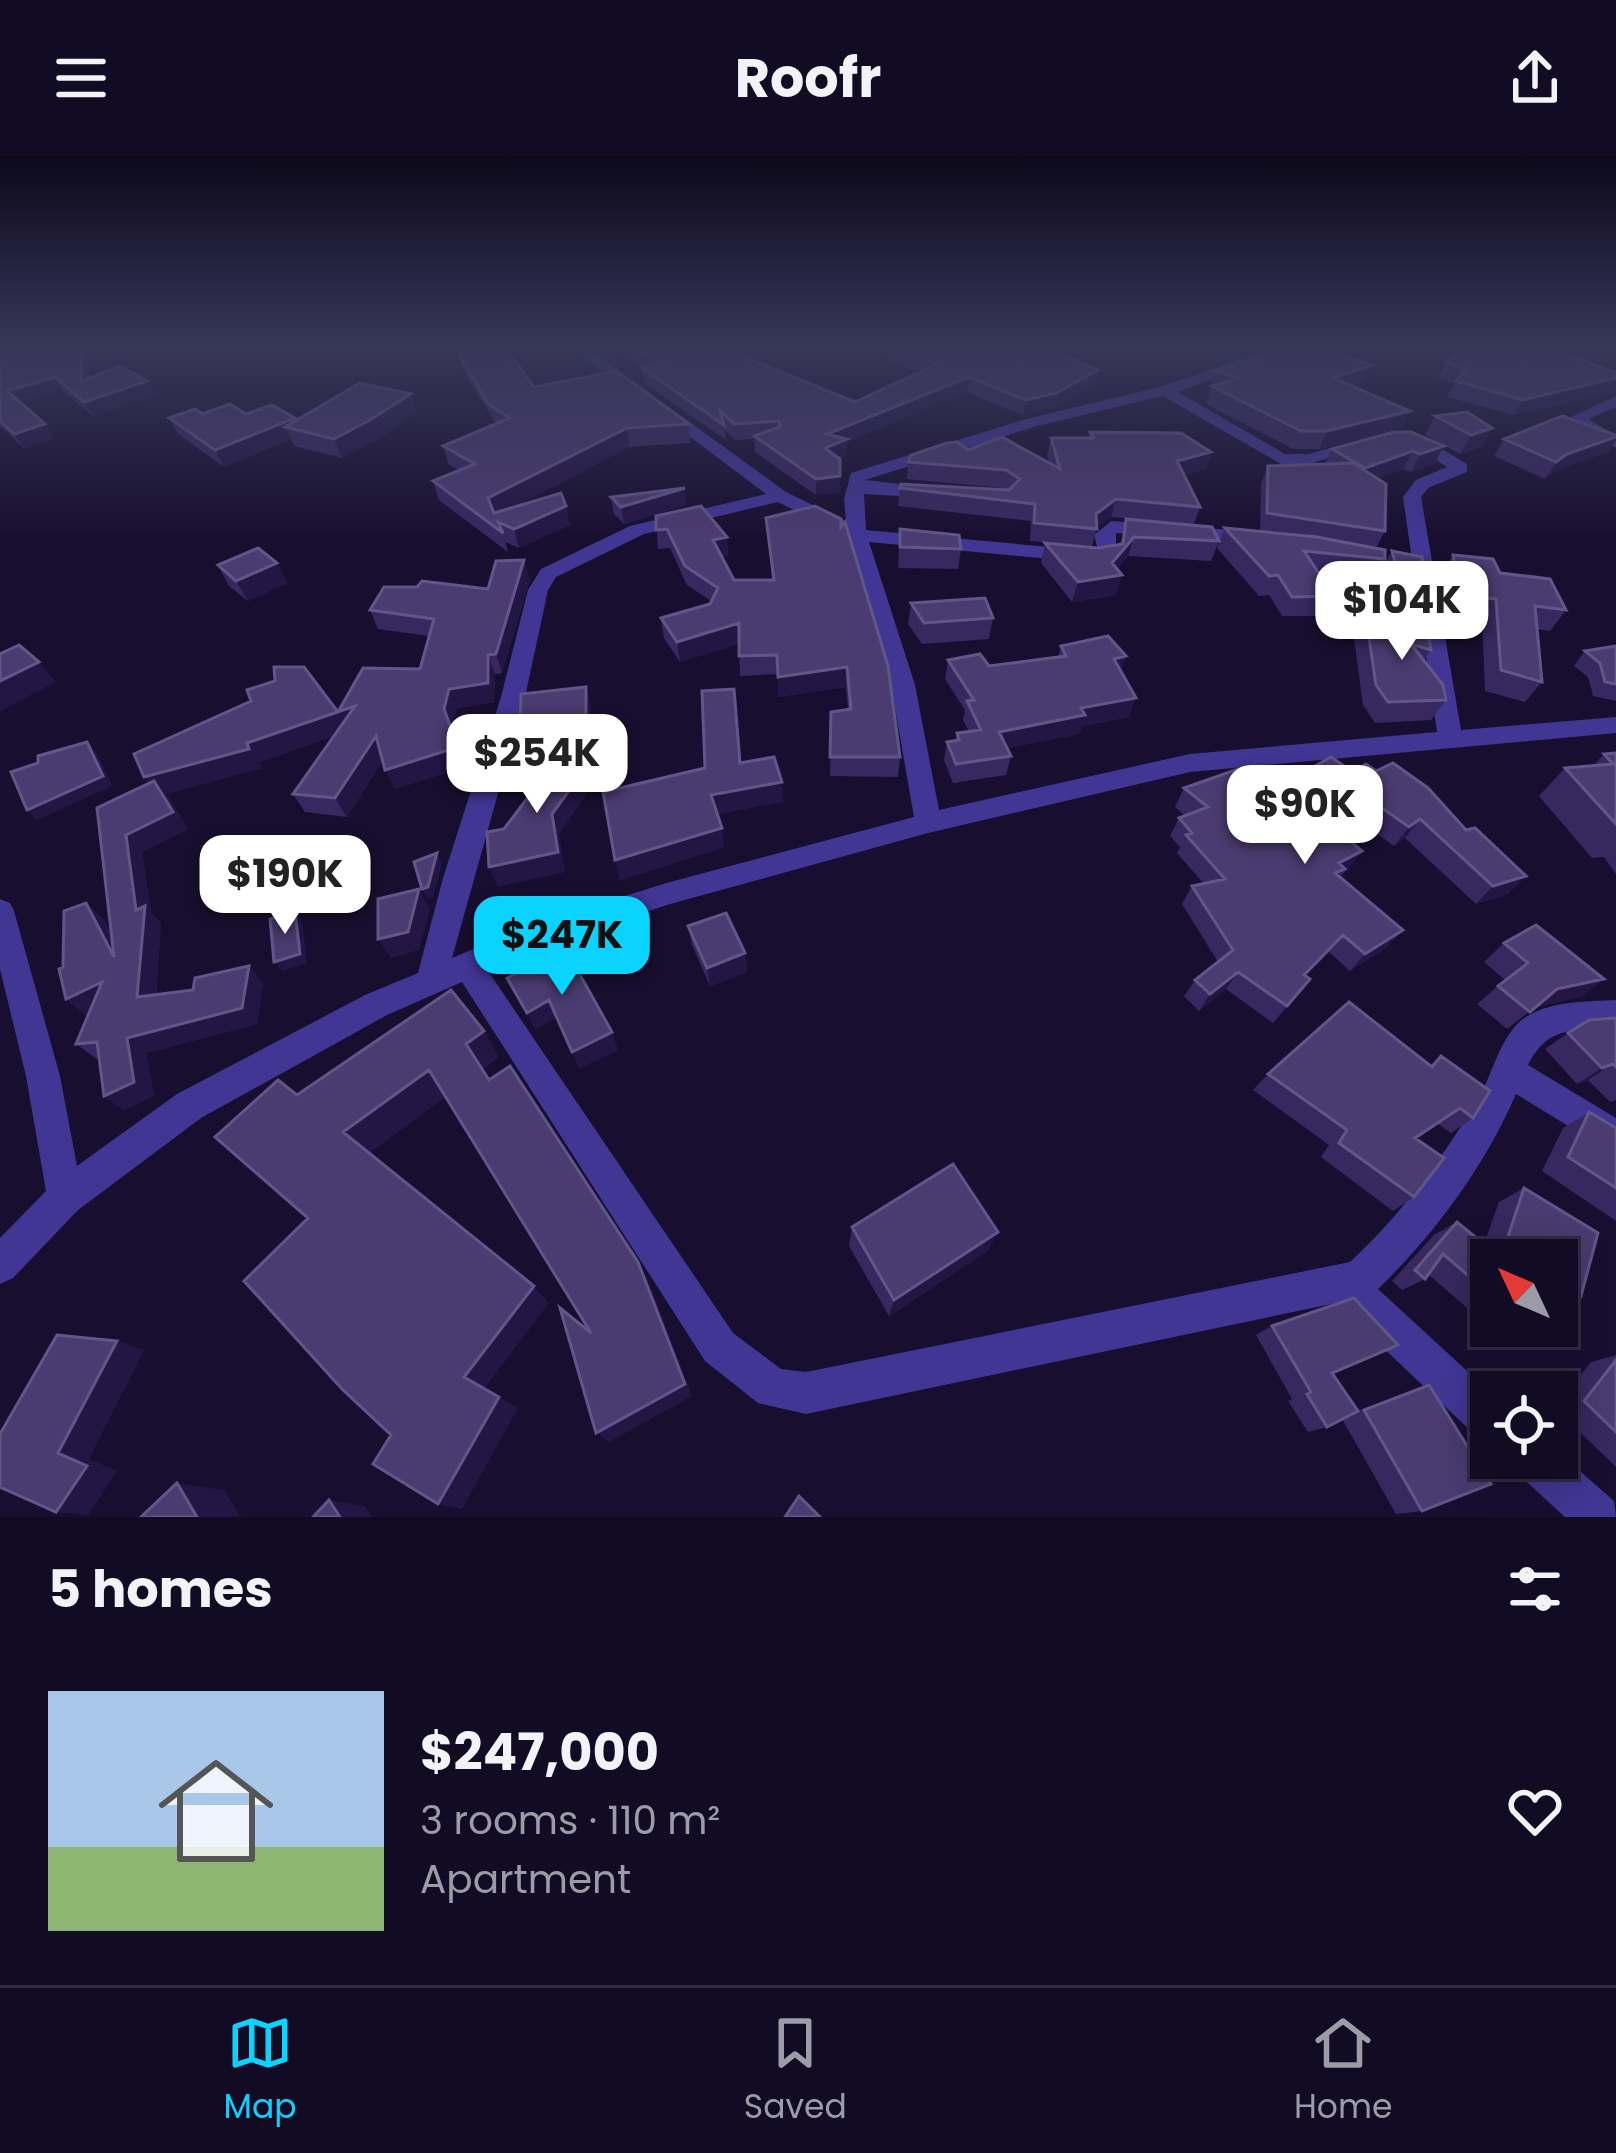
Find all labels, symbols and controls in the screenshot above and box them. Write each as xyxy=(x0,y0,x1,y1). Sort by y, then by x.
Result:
text: Roofr xyxy=(735,40,881,116)
icon: menu xyxy=(48,45,114,111)
icon: share xyxy=(1502,45,1568,111)
pin: $104K xyxy=(1318,561,1486,663)
text: $104K xyxy=(1342,572,1462,627)
pin: $254K xyxy=(453,714,621,816)
text: $254K xyxy=(474,725,600,780)
pin: $90K xyxy=(1234,765,1376,867)
text: $90K xyxy=(1254,776,1356,831)
pin: $190K xyxy=(201,835,369,937)
text: $190K xyxy=(227,846,343,901)
pin: $247K xyxy=(478,896,646,998)
text: $247K xyxy=(501,907,623,962)
north arrow xyxy=(1470,1239,1578,1347)
map controls xyxy=(1470,1239,1578,1479)
button: locate xyxy=(1470,1371,1578,1479)
text: 5 homes xyxy=(48,1553,273,1625)
icon: filters xyxy=(1502,1556,1568,1622)
text: $247,000 xyxy=(420,1716,659,1788)
icon: home xyxy=(144,1739,288,1883)
icon: heart xyxy=(1502,1778,1568,1844)
text: 3 rooms · 110 m² xyxy=(420,1793,720,1848)
text: Apartment xyxy=(420,1852,631,1907)
tab: Map xyxy=(224,2010,297,2132)
tab: Saved xyxy=(744,2010,847,2132)
tab: Home xyxy=(1294,2010,1392,2132)

